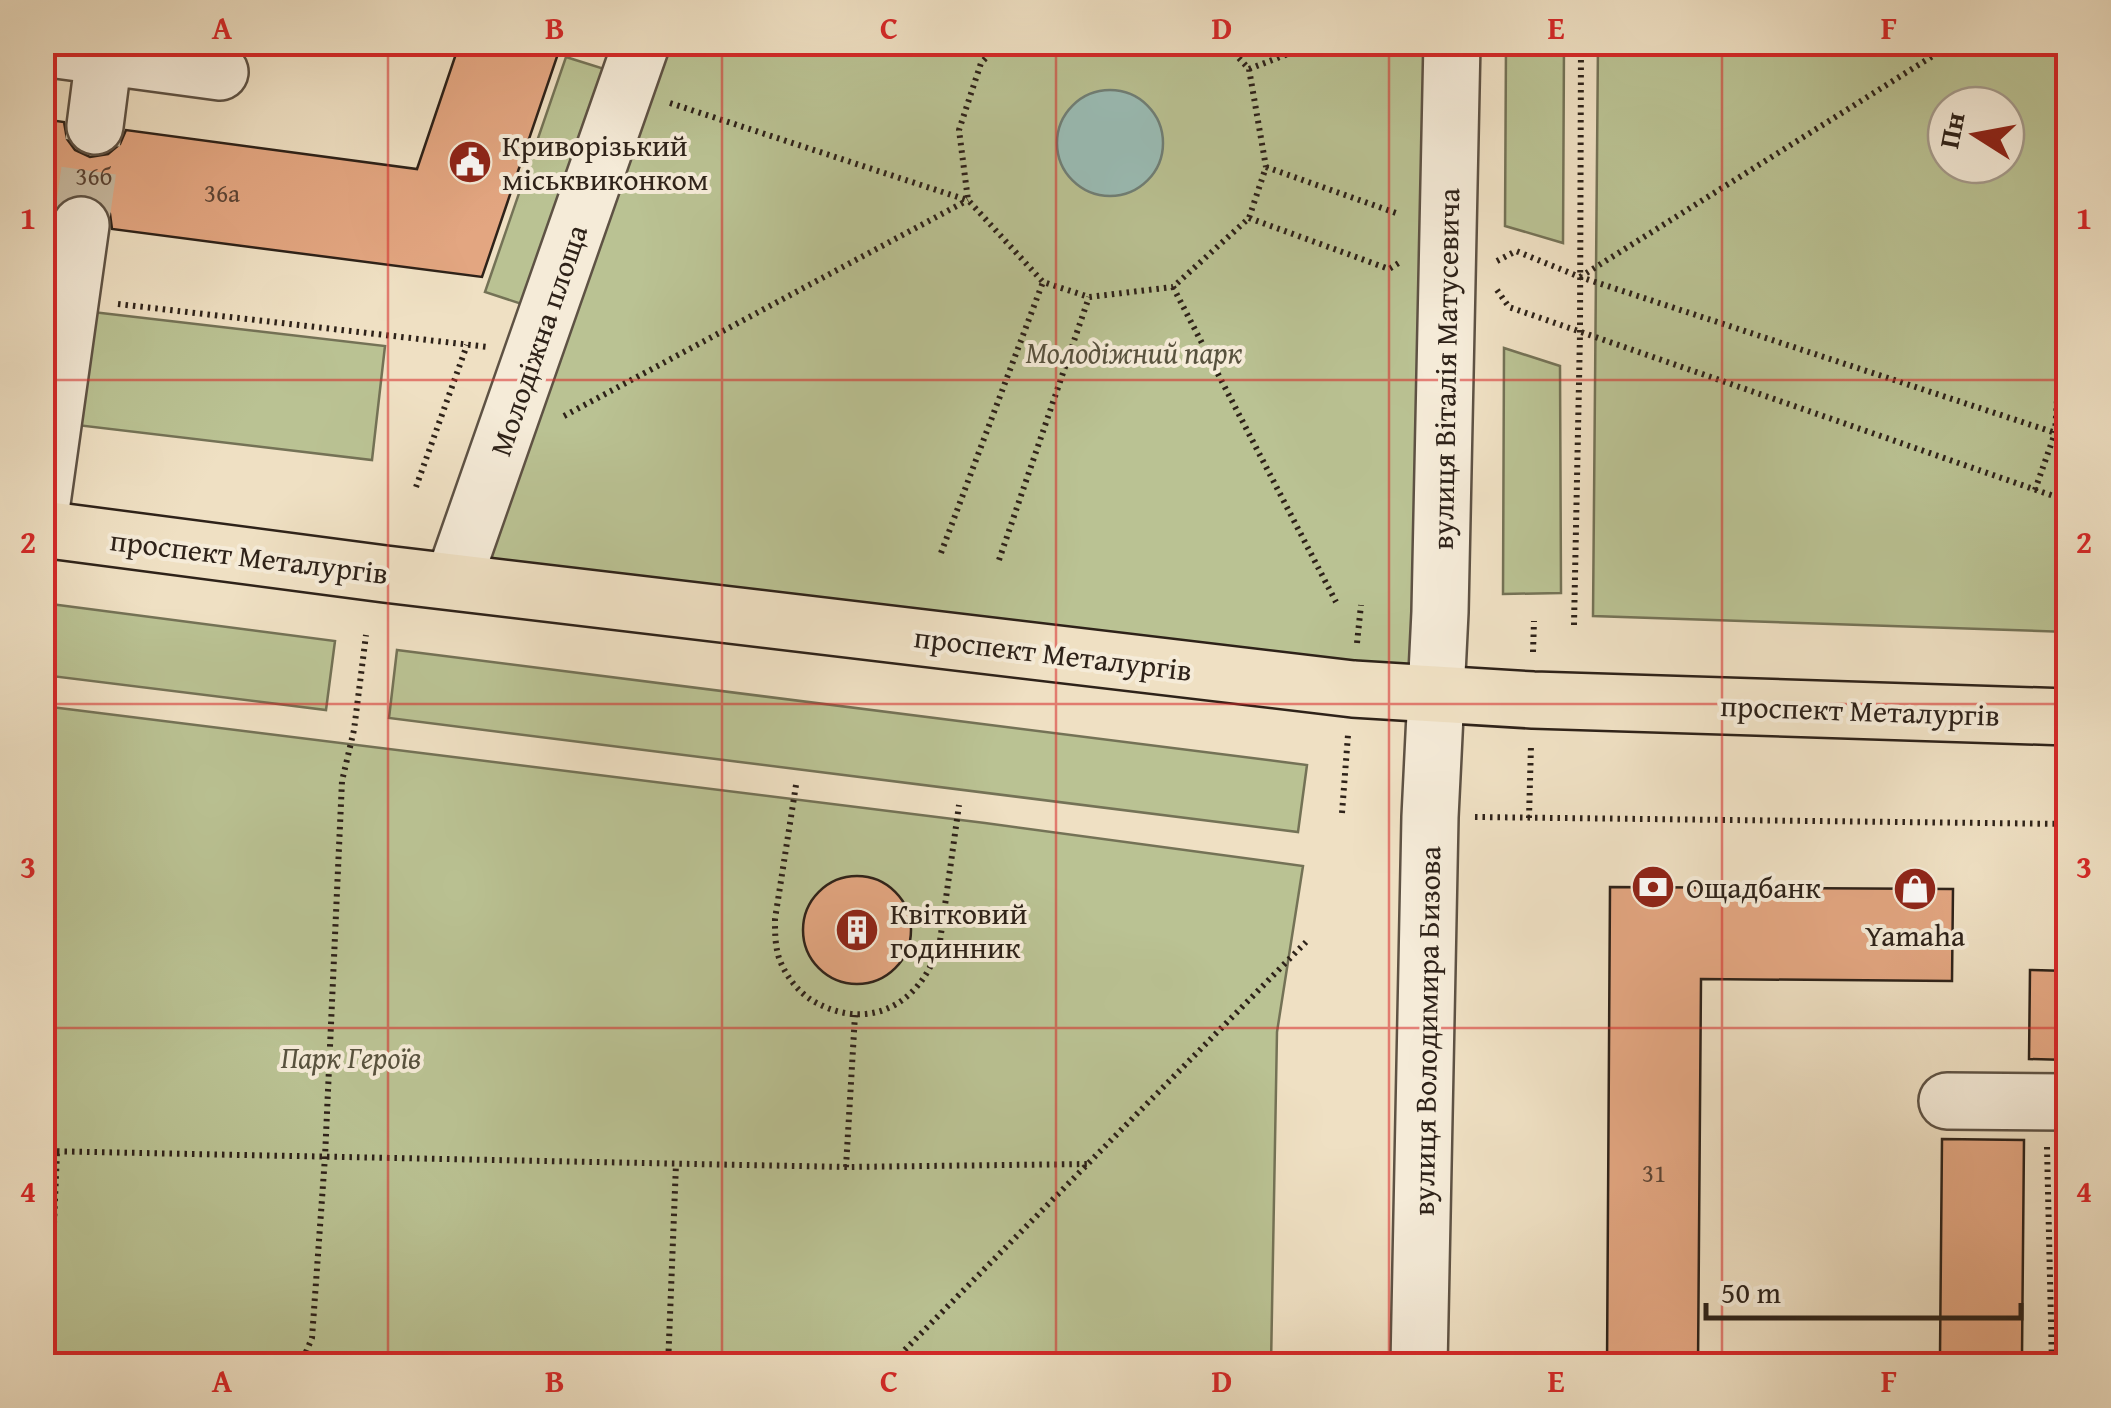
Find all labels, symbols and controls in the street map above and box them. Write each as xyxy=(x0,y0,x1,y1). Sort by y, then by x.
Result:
text: A xyxy=(212,4,233,51)
text: B xyxy=(545,4,565,51)
text: C xyxy=(880,4,898,51)
text: D xyxy=(1212,4,1232,51)
text: E xyxy=(1547,4,1565,51)
text: F xyxy=(1881,4,1897,51)
north arrow xyxy=(1926,85,2026,185)
text: Пн xyxy=(1927,109,1975,152)
place label: Криворізький міськвиконком xyxy=(502,123,708,201)
public building icon: Криворізький міськвиконком xyxy=(447,139,493,185)
house number: 36б xyxy=(76,158,112,194)
house number: 36а xyxy=(204,175,240,211)
street label: вулиця Віталія Матусевича xyxy=(1420,187,1470,550)
text: 1 xyxy=(20,194,36,241)
text: 1 xyxy=(2076,194,2092,241)
street label: Молодіжна площа xyxy=(478,218,598,461)
park label: Молодіжний парк xyxy=(1025,330,1243,374)
street label: проспект Металургів xyxy=(108,517,390,595)
text: 2 xyxy=(20,518,36,565)
text: 2 xyxy=(2076,518,2092,565)
street label: проспект Металургів xyxy=(912,614,1194,692)
street label: проспект Металургів xyxy=(1720,683,2000,737)
text: 3 xyxy=(20,843,36,890)
text: 3 xyxy=(2076,843,2092,890)
street label: вулиця Володимира Бизова xyxy=(1401,845,1451,1216)
bank icon: Ощадбанк xyxy=(1630,864,1676,910)
place label: Ощадбанк xyxy=(1686,865,1821,909)
shop icon: Yamaha xyxy=(1892,866,1938,912)
place label: Квітковий годинник xyxy=(890,891,1027,969)
building icon: Квітковий годинник xyxy=(834,907,880,953)
place label: Yamaha xyxy=(1865,913,1965,957)
park label: Парк Героїв xyxy=(281,1035,421,1079)
house number: 31 xyxy=(1642,1155,1666,1191)
text: 4 xyxy=(20,1167,36,1214)
text: 4 xyxy=(2076,1167,2092,1214)
scale bar xyxy=(1706,1258,2021,1320)
text: 50 m xyxy=(1721,1270,1781,1314)
text: A xyxy=(212,1357,233,1404)
text: B xyxy=(545,1357,565,1404)
text: C xyxy=(880,1357,898,1404)
text: D xyxy=(1212,1357,1232,1404)
text: E xyxy=(1547,1357,1565,1404)
text: F xyxy=(1881,1357,1897,1404)

